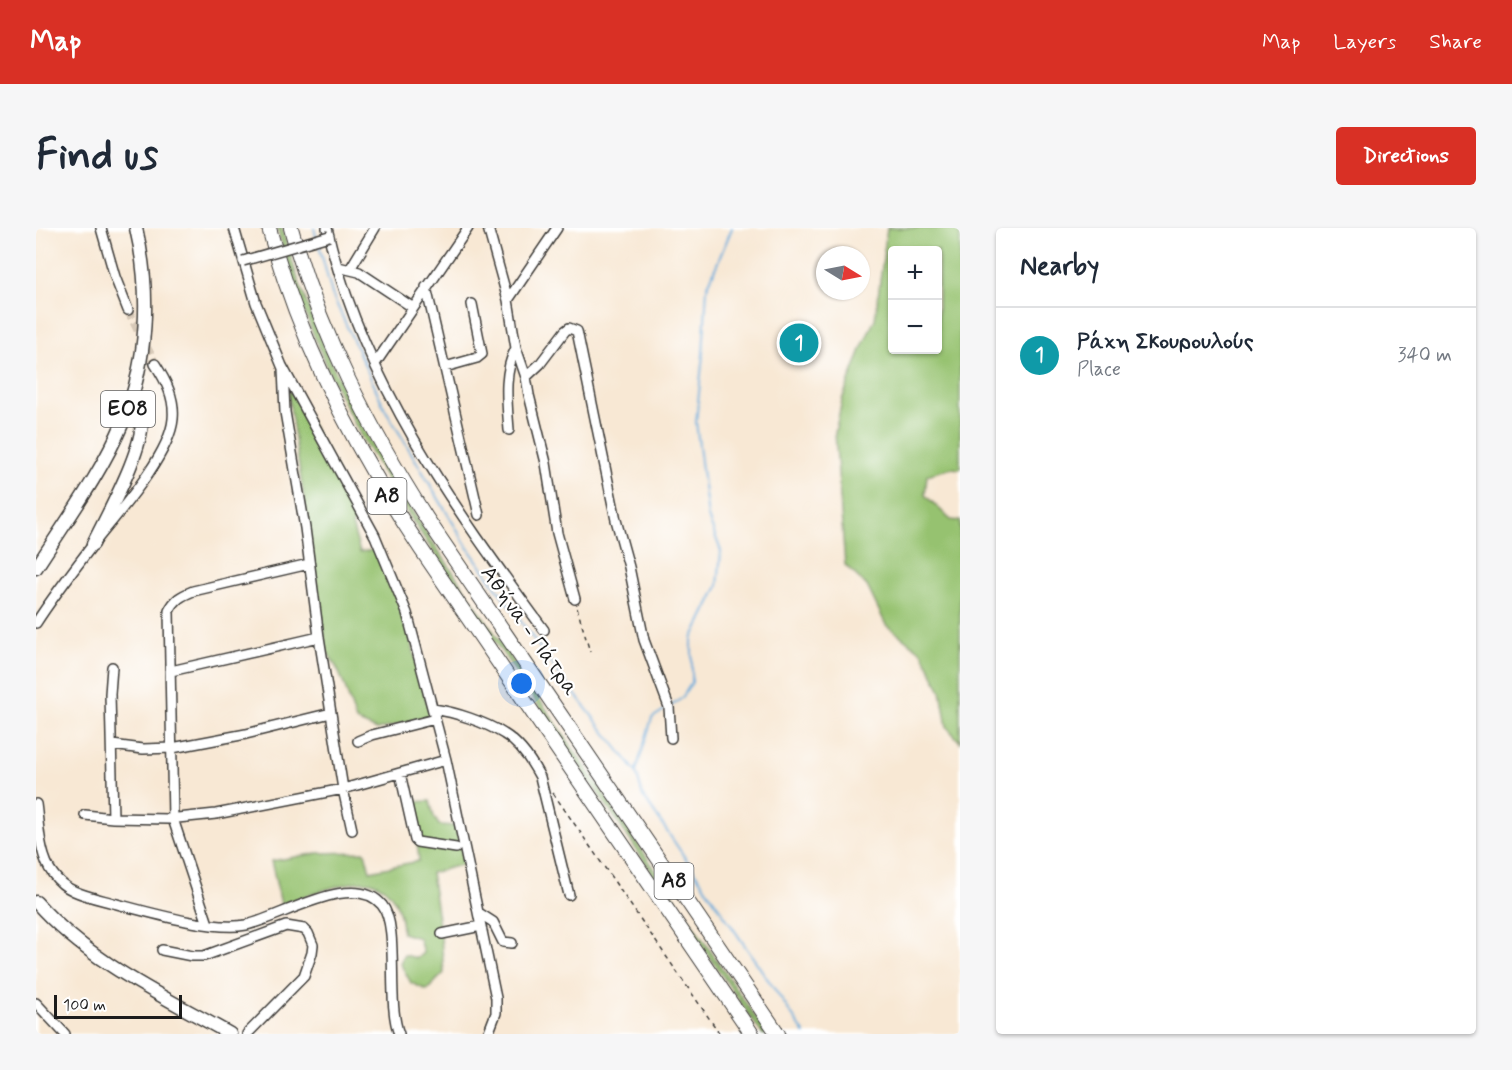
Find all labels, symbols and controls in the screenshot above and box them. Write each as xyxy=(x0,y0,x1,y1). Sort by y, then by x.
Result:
text: Map xyxy=(30,24,81,61)
text: Map xyxy=(1262,28,1300,56)
text: Layers xyxy=(1333,28,1396,56)
text: Share xyxy=(1429,28,1482,56)
button: Directions xyxy=(1336,127,1476,185)
text: Find us xyxy=(36,129,158,184)
north arrow xyxy=(816,246,870,300)
map controls xyxy=(888,246,942,354)
button: + xyxy=(888,246,942,300)
text: Nearby xyxy=(1020,250,1099,284)
button: − xyxy=(888,300,942,354)
pin: 1 xyxy=(780,320,819,366)
text: Ράχη Σκουρουλούς xyxy=(1077,328,1254,356)
text: 1 xyxy=(1035,342,1044,369)
text: 340 m xyxy=(1397,342,1452,369)
text: Place xyxy=(1077,356,1121,383)
road number: ΕΟ8 xyxy=(101,391,155,427)
road number: Α8 xyxy=(368,478,406,514)
street label: Αθήνα - Πάτρα xyxy=(474,560,584,702)
your location xyxy=(507,669,536,698)
road number: Α8 xyxy=(654,863,694,899)
scale bar xyxy=(54,992,182,1020)
text: 100 m xyxy=(63,995,106,1016)

